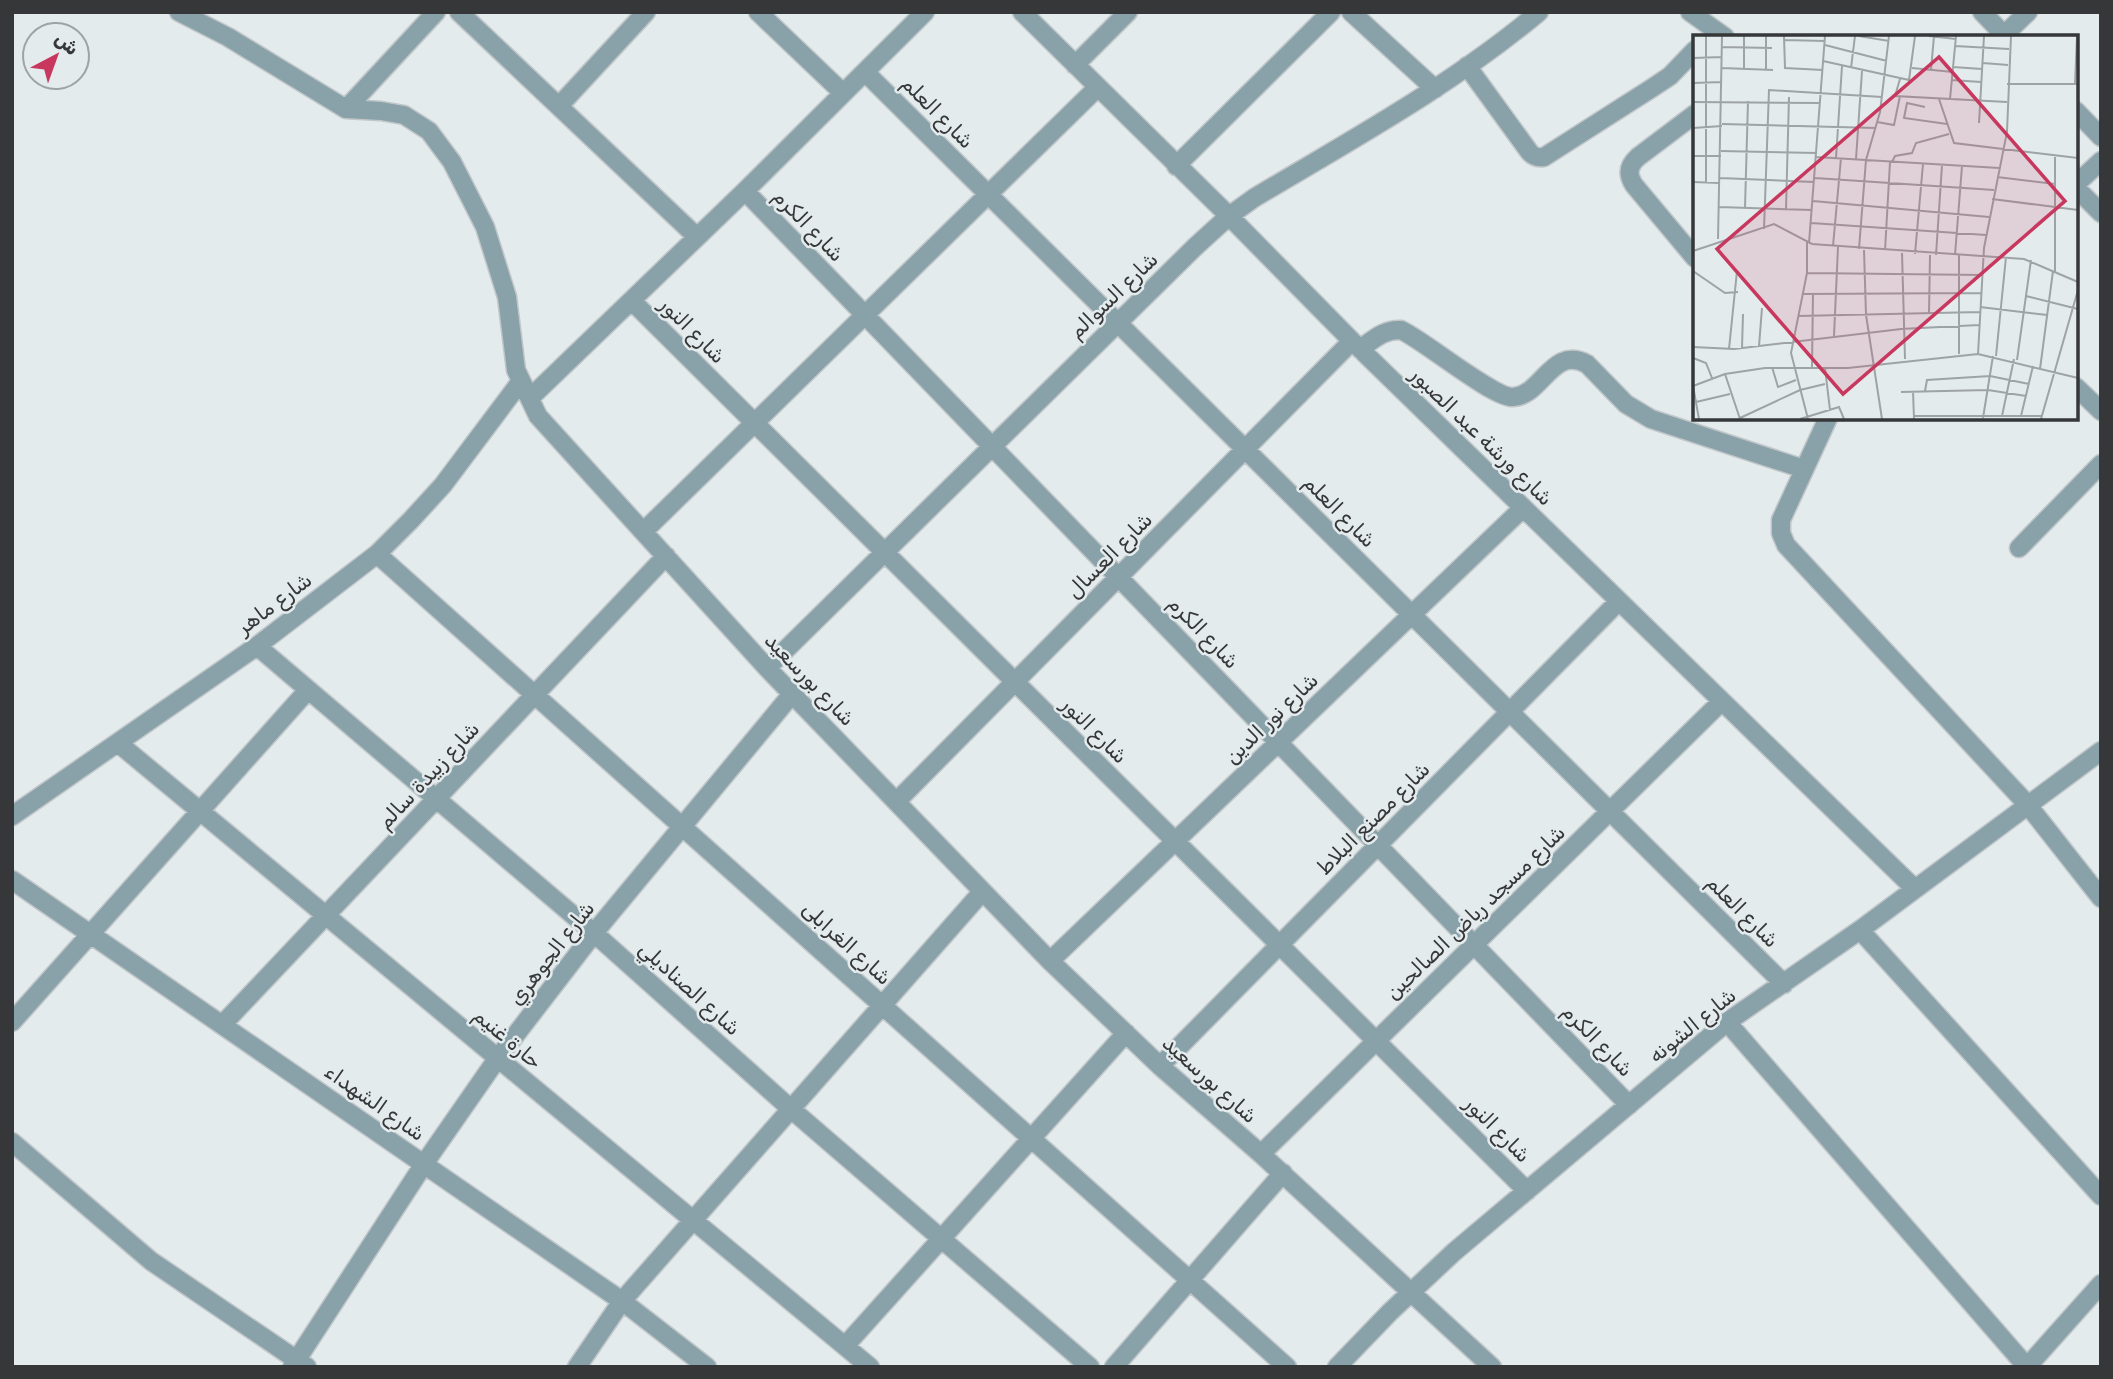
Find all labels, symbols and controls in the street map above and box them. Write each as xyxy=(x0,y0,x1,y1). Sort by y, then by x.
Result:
north arrow xyxy=(21,21,91,91)
text: ش xyxy=(50,27,83,60)
inset map xyxy=(1693,35,2078,420)
street label: شارع العلم xyxy=(895,71,979,155)
street label: شارع الكرم xyxy=(767,184,850,268)
street label: شارع السوالم xyxy=(1063,246,1164,345)
street label: شارع النور xyxy=(652,290,731,370)
street label: شارع ورشة عبد الصبور xyxy=(1403,360,1558,512)
street label: شارع العلم xyxy=(1297,470,1381,554)
street label: شارع العسال xyxy=(1061,507,1158,604)
street label: شارع ماهر xyxy=(230,567,318,642)
street label: شارع الكرم xyxy=(1162,591,1245,675)
street label: شارع بورسعيد xyxy=(758,627,860,732)
street label: شارع نور الدين xyxy=(1219,667,1324,770)
street label: شارع النور xyxy=(1054,690,1133,770)
street label: شارع زبيدة سالم xyxy=(372,716,486,835)
street label: شارع مصنع البلاط xyxy=(1311,756,1437,882)
street label: شارع مسجد رياض الصالحين xyxy=(1380,820,1571,1006)
street label: شارع العلم xyxy=(1700,870,1784,954)
street label: شارع الجوهري xyxy=(503,896,601,1011)
street label: شارع الغرابلى xyxy=(796,896,897,991)
street label: شارع الصناديلي xyxy=(631,936,746,1043)
street label: شارع الشونه xyxy=(1643,982,1742,1069)
street label: شارع الكرم xyxy=(1556,999,1639,1083)
street label: حارة غنيم xyxy=(467,1002,547,1075)
street label: شارع بورسعيد xyxy=(1156,1030,1263,1130)
street label: شارع الشهداء xyxy=(319,1058,430,1147)
street label: شارع النور xyxy=(1457,1089,1536,1169)

